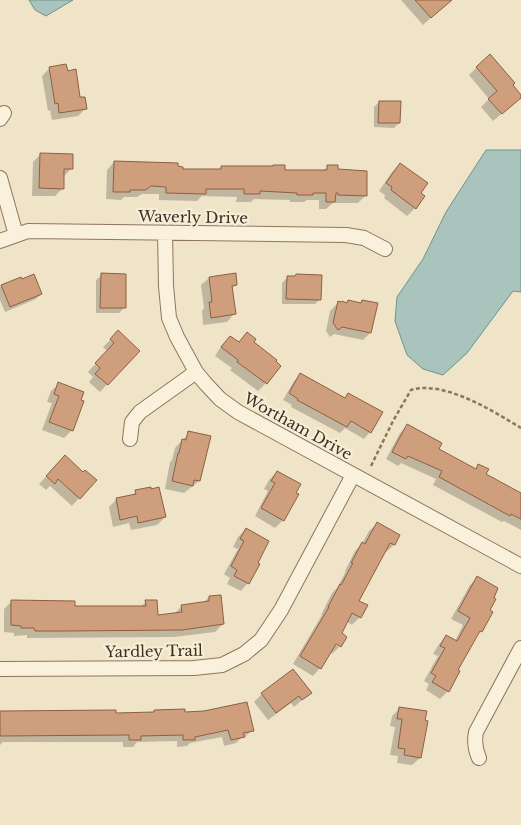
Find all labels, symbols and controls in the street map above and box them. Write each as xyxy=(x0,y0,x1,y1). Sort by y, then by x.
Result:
street label: Waverly Drive xyxy=(137,207,248,227)
street label: Wortham Drive xyxy=(240,388,356,464)
street label: Yardley Trail xyxy=(104,641,203,661)

